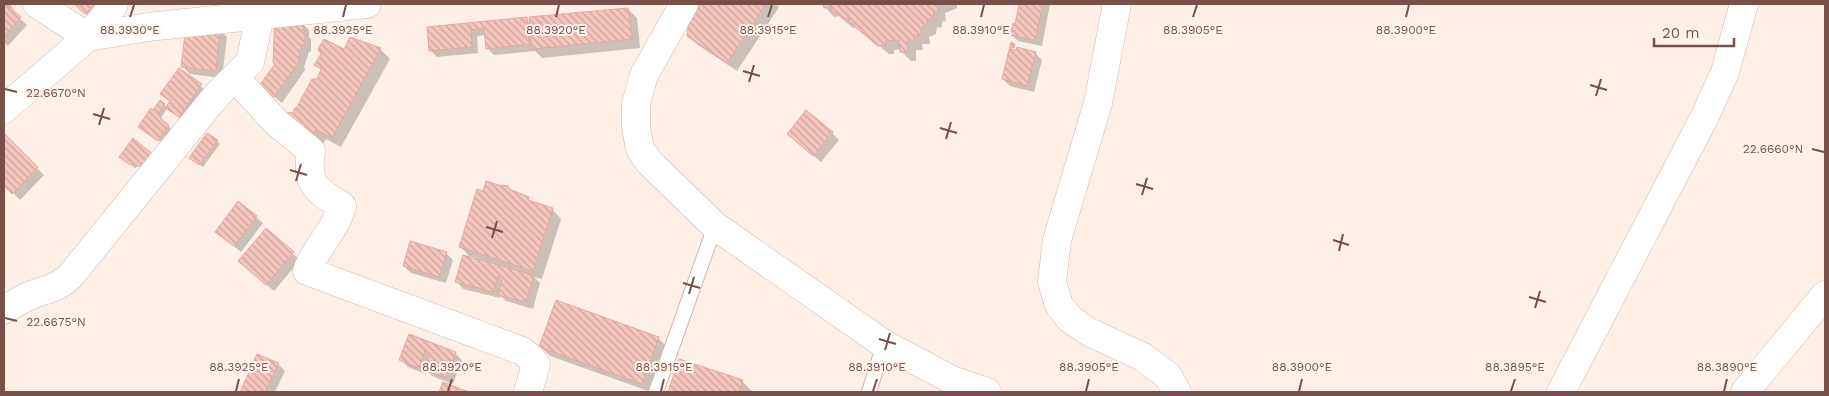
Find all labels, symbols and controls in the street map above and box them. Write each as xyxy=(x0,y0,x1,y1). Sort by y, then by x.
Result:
scale bar xyxy=(1654,15,1734,47)
text: 88.3930°E xyxy=(100,23,160,37)
text: 88.3925°E xyxy=(313,23,373,37)
text: 88.3920°E xyxy=(526,23,586,37)
text: 88.3915°E xyxy=(739,23,797,37)
text: 88.3910°E xyxy=(952,23,1010,37)
text: 88.3905°E xyxy=(1163,23,1223,37)
text: 88.3900°E xyxy=(1376,23,1437,37)
text: 20 m xyxy=(1662,24,1700,42)
text: 22.6670°N xyxy=(26,86,86,100)
text: 22.6660°N xyxy=(1743,142,1803,156)
text: 22.6675°N xyxy=(26,315,86,329)
text: 88.3925°E xyxy=(209,360,269,374)
text: 88.3920°E xyxy=(422,360,482,374)
text: 88.3915°E xyxy=(635,360,693,374)
text: 88.3910°E xyxy=(848,360,906,374)
text: 88.3905°E xyxy=(1059,360,1119,374)
text: 88.3900°E xyxy=(1272,360,1333,374)
text: 88.3895°E xyxy=(1485,360,1545,374)
text: 88.3890°E xyxy=(1697,360,1758,374)

